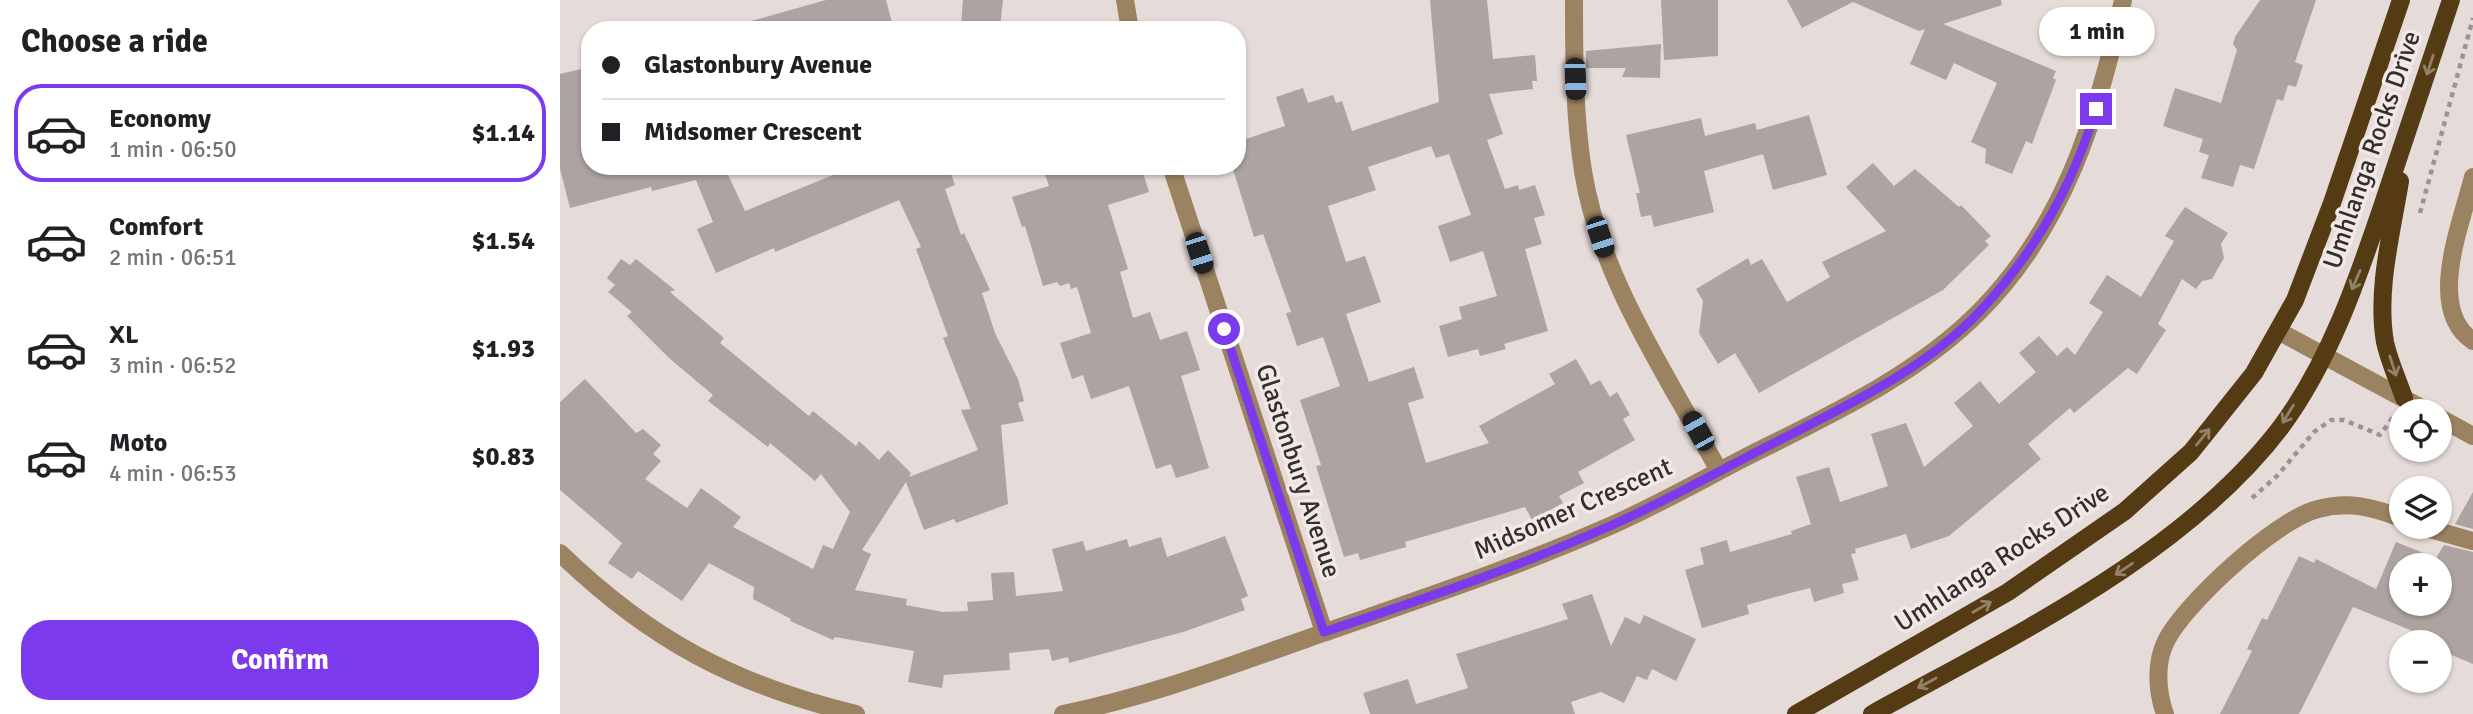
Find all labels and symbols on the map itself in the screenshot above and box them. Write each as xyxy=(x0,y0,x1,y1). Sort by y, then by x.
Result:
callout: 1 min xyxy=(2038,7,2154,56)
street label: Umhlanga Rocks Drive xyxy=(2316,27,2428,273)
one-way arrow xyxy=(2422,54,2435,76)
car xyxy=(1564,58,1587,100)
route end xyxy=(2080,93,2112,125)
car xyxy=(1584,214,1617,260)
car xyxy=(1183,230,1216,276)
one-way arrow xyxy=(2349,269,2362,290)
route start xyxy=(1208,313,1240,345)
one-way arrow xyxy=(2388,355,2400,377)
street label: Glastonbury Avenue xyxy=(1248,360,1348,582)
one-way arrow xyxy=(2281,403,2295,423)
car xyxy=(1679,408,1718,454)
one-way arrow xyxy=(2196,428,2211,446)
street label: Midsomer Crescent xyxy=(1469,451,1677,567)
street label: Umhlanga Rocks Drive xyxy=(1889,477,2115,639)
one-way arrow xyxy=(2115,562,2134,577)
one-way arrow xyxy=(1972,600,1992,614)
one-way arrow xyxy=(1918,676,1938,690)

